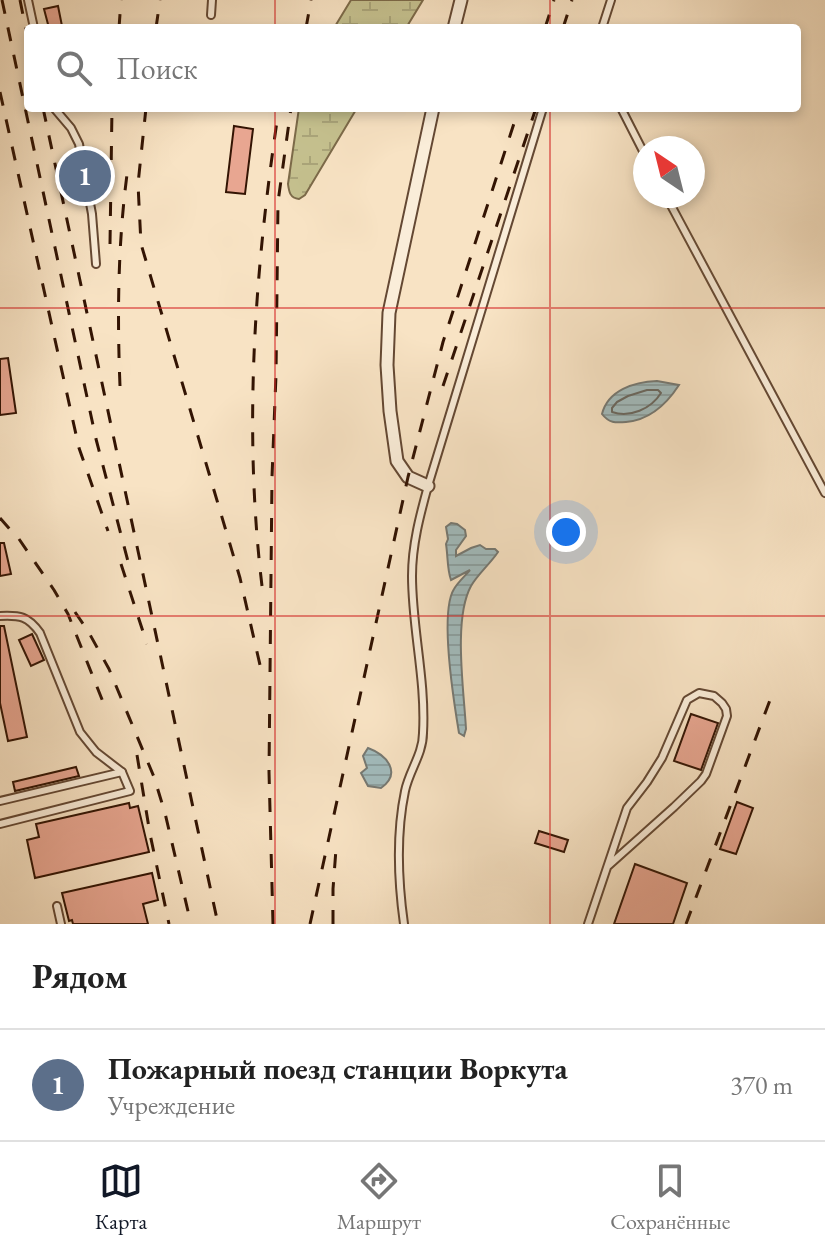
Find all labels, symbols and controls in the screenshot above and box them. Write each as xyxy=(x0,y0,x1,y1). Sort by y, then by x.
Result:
search box xyxy=(24,24,801,112)
icon: search xyxy=(52,46,96,90)
text: Поиск xyxy=(116,49,198,88)
north arrow xyxy=(633,136,705,208)
pin: 1 xyxy=(59,146,111,206)
your location xyxy=(546,512,586,552)
text: Рядом xyxy=(32,954,127,998)
text: Пожарный поезд станции Воркута xyxy=(108,1049,568,1088)
text: 1 xyxy=(51,1068,65,1102)
text: 370 m xyxy=(730,1068,793,1102)
text: Учреждение xyxy=(108,1088,235,1122)
tab: Карта xyxy=(95,1159,147,1236)
tab: Маршрут xyxy=(337,1159,421,1236)
tab: Сохранённые xyxy=(610,1159,730,1236)

